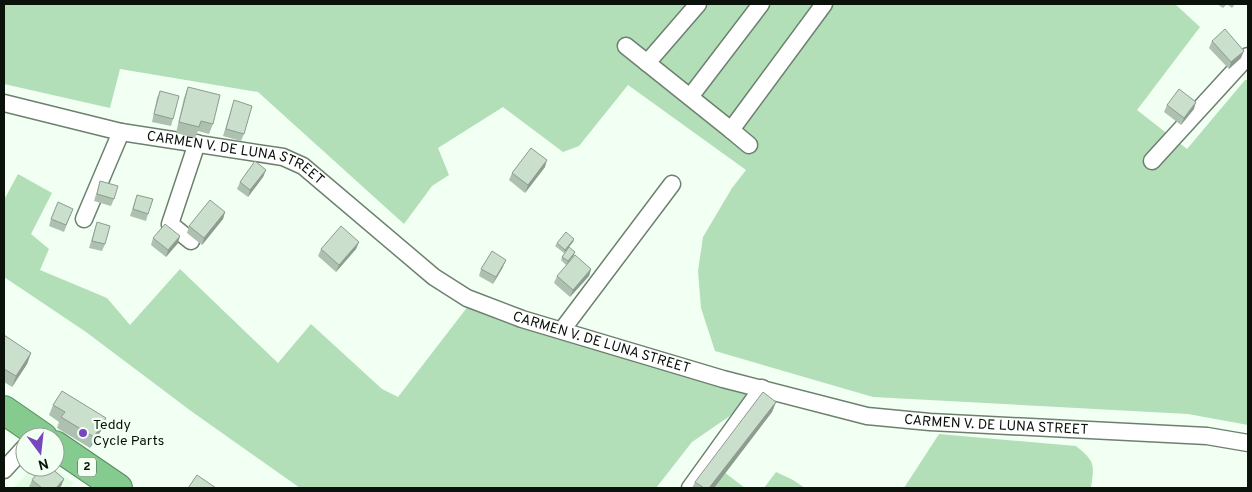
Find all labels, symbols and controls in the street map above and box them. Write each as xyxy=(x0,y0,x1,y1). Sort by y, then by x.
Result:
street label: CARMEN V. DE LUNA STREET xyxy=(146,128,327,189)
street label: CARMEN V. DE LUNA STREET xyxy=(510,308,692,377)
street label: CARMEN V. DE LUNA STREET xyxy=(903,411,1089,438)
place label: Teddy Cycle Parts xyxy=(93,417,164,450)
north arrow xyxy=(15,427,65,477)
marker: Teddy Cycle Parts xyxy=(77,427,89,439)
text: N xyxy=(36,454,50,473)
road number: 2 xyxy=(78,458,96,477)

